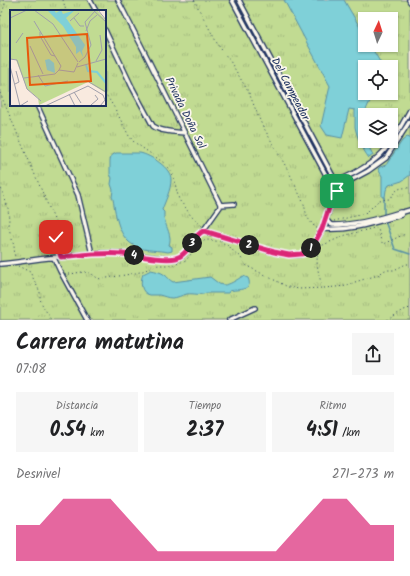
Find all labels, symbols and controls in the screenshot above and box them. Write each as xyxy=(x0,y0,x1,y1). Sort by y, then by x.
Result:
inset map xyxy=(10,10,106,106)
north arrow xyxy=(358,12,398,52)
map controls xyxy=(358,12,398,148)
street label: Del Campeador xyxy=(266,54,315,125)
button: locate xyxy=(358,60,398,100)
street label: Privada Doña Sol xyxy=(160,74,210,152)
button: layers xyxy=(358,108,398,148)
pin xyxy=(320,174,354,208)
icon: arrive xyxy=(326,180,348,202)
pin xyxy=(39,220,73,254)
icon: check xyxy=(45,226,67,248)
pin: 3 xyxy=(182,233,202,253)
text: 3 xyxy=(189,234,195,252)
pin: 2 xyxy=(239,235,259,255)
text: 2 xyxy=(246,236,252,254)
pin: 1 xyxy=(301,238,321,258)
text: 1 xyxy=(309,239,313,257)
pin: 4 xyxy=(124,245,144,265)
text: 4 xyxy=(131,246,137,264)
text: Carrera matutina xyxy=(16,326,184,361)
button: share xyxy=(352,333,394,375)
text: 07:08 xyxy=(16,359,46,380)
text: Distancia xyxy=(56,397,98,415)
text: Tiempo xyxy=(189,397,221,415)
text: Ritmo xyxy=(319,397,347,415)
text: 0.54 xyxy=(50,415,86,447)
text: 2:37 xyxy=(187,415,223,447)
text: 4:51 xyxy=(306,415,338,447)
text: km xyxy=(86,424,104,442)
text: /km xyxy=(338,424,360,442)
text: Desnivel xyxy=(16,464,60,485)
text: 271–273 m xyxy=(332,464,394,485)

